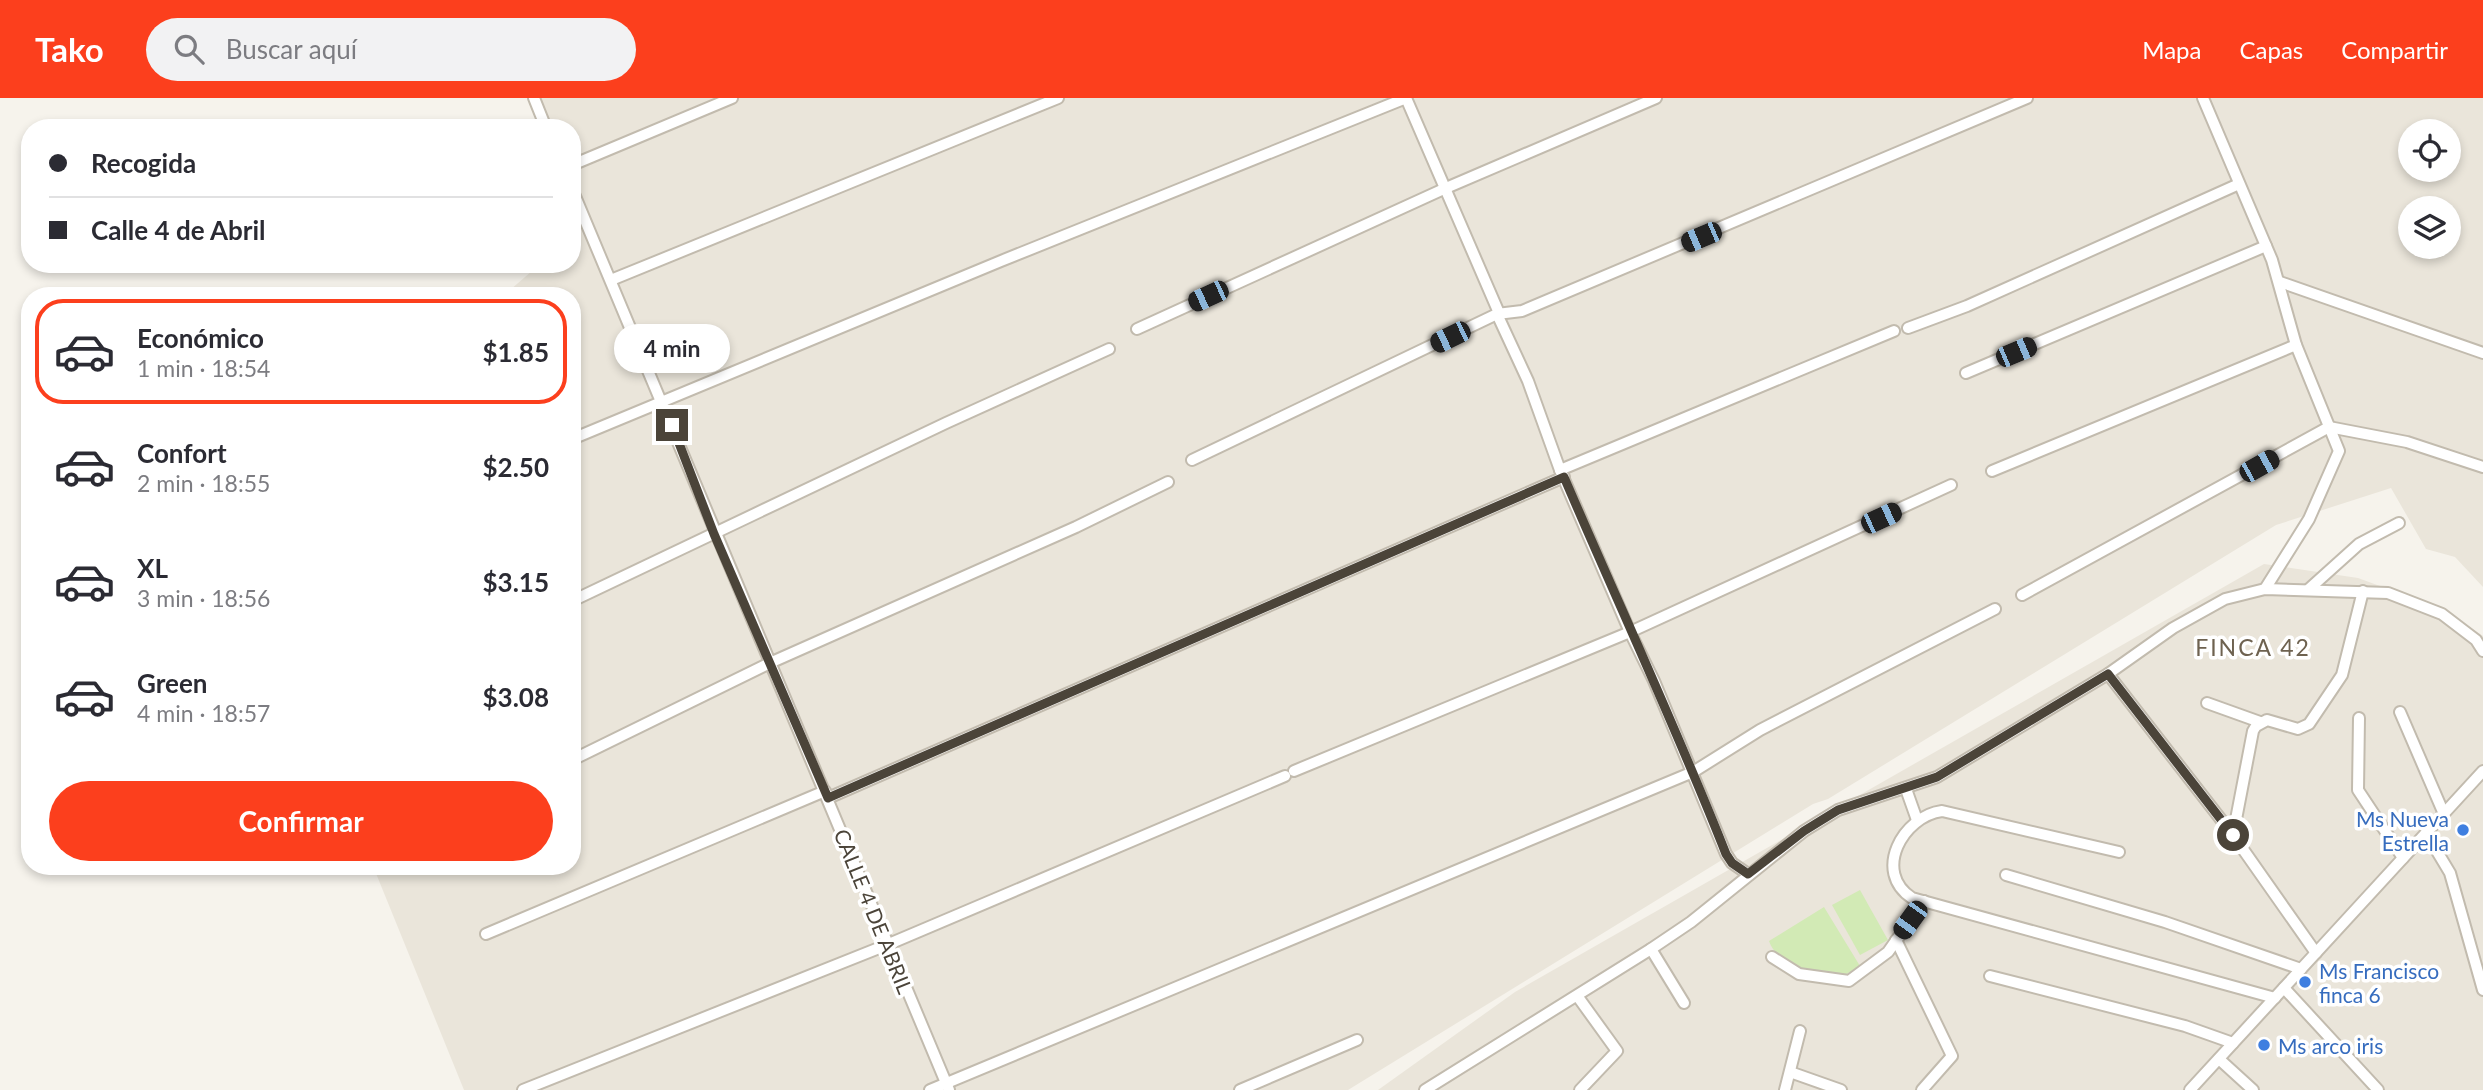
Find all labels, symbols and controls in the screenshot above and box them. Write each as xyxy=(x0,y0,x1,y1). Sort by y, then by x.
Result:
search box xyxy=(146,18,636,81)
text: Tako xyxy=(35,29,104,69)
icon: search xyxy=(170,30,208,68)
text: Buscar aquí xyxy=(226,33,357,65)
text: Mapa xyxy=(2142,35,2201,64)
text: Capas xyxy=(2239,35,2303,64)
text: Compartir xyxy=(2341,35,2448,64)
map controls xyxy=(2398,119,2461,259)
button: locate xyxy=(2398,119,2461,182)
text: Recogida xyxy=(91,147,196,179)
button: layers xyxy=(2398,196,2461,259)
text: Calle 4 de Abril xyxy=(91,214,266,246)
car xyxy=(1678,219,1725,255)
car xyxy=(1185,278,1232,314)
car xyxy=(1427,318,1474,356)
icon: car xyxy=(53,320,116,383)
text: Económico xyxy=(137,322,264,354)
callout: 4 min xyxy=(614,324,730,372)
text: 4 min xyxy=(643,334,701,362)
car xyxy=(1993,334,2040,370)
text: $1.85 xyxy=(483,336,549,368)
text: 1 min · 18:54 xyxy=(137,354,270,382)
route end xyxy=(656,409,688,441)
icon: car xyxy=(53,435,116,498)
text: Confort xyxy=(137,437,227,469)
car xyxy=(2236,447,2283,485)
text: $2.50 xyxy=(483,451,549,483)
text: 2 min · 18:55 xyxy=(137,469,270,497)
car xyxy=(1858,500,1905,536)
icon: car xyxy=(53,550,116,613)
text: XL xyxy=(137,552,168,584)
text: $3.15 xyxy=(483,566,549,598)
text: 3 min · 18:56 xyxy=(137,584,270,612)
district label: FINCA 42 xyxy=(2195,633,2311,661)
icon: car xyxy=(53,665,116,728)
text: Green xyxy=(137,667,207,699)
text: $3.08 xyxy=(483,681,549,713)
text: 4 min · 18:57 xyxy=(137,699,270,727)
button: Confirmar xyxy=(49,781,553,861)
place label: Ms Nueva Estrella xyxy=(2356,806,2449,855)
route start xyxy=(2217,819,2249,851)
marker: Ms Nueva Estrella xyxy=(2455,822,2471,838)
street label: CALLE 4 DE ABRIL xyxy=(830,825,918,997)
car xyxy=(1890,897,1931,943)
place label: Ms Francisco finca 6 xyxy=(2319,958,2439,1007)
marker: Ms Francisco finca 6 xyxy=(2297,974,2313,990)
place label: Ms arco iris xyxy=(2278,1033,2383,1058)
marker: Ms arco iris xyxy=(2256,1037,2272,1053)

